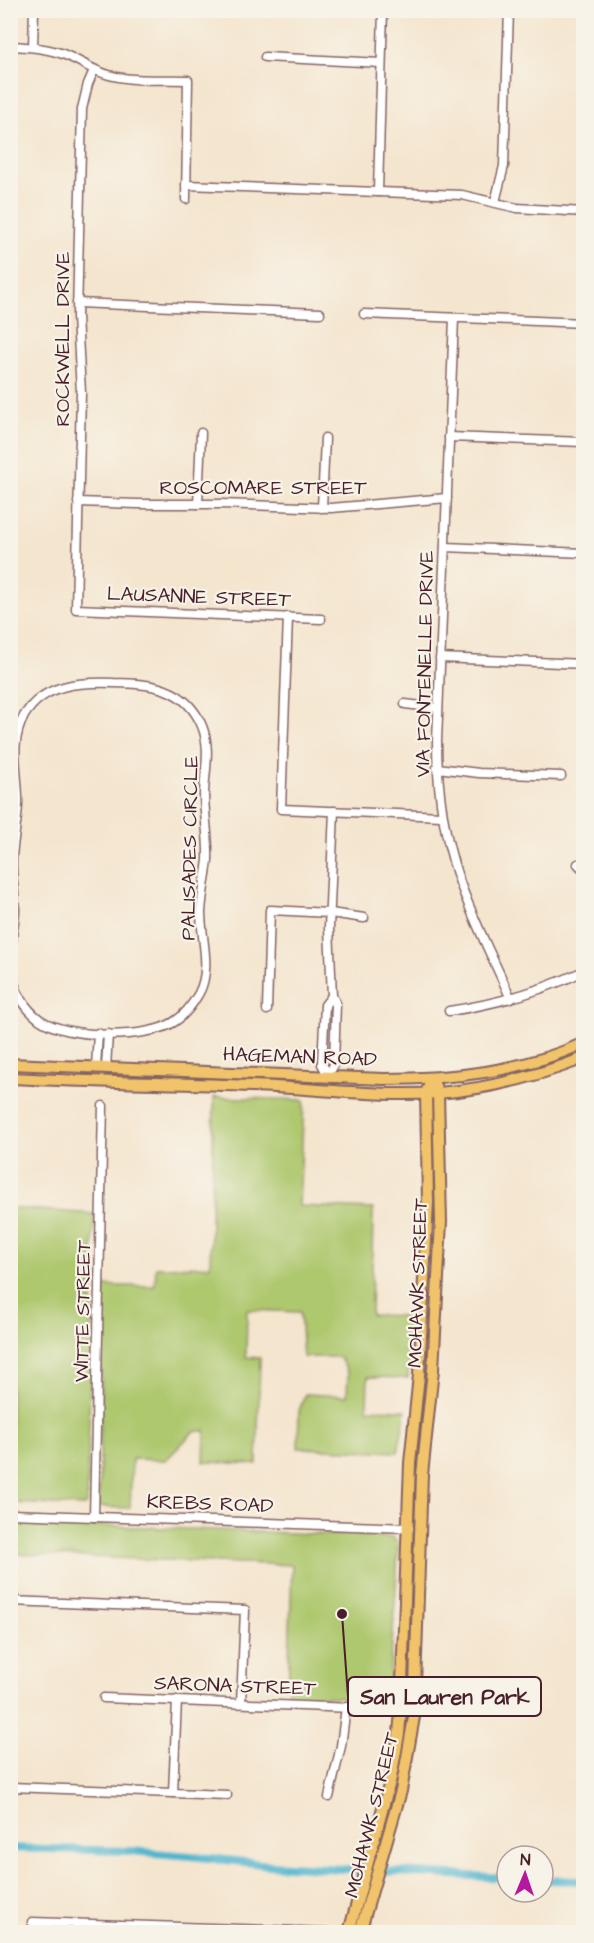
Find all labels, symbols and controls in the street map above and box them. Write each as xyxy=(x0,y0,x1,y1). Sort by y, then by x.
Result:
street label: ROCKWELL DRIVE xyxy=(49,251,77,426)
street label: ROSCOMARE STREET xyxy=(159,474,367,502)
street label: VIA FONTENELLE DRIVE xyxy=(409,550,441,778)
street label: LAUSANNE STREET xyxy=(106,580,292,614)
street label: PALISADES CIRCLE xyxy=(174,755,206,941)
street label: HAGEMAN ROAD xyxy=(223,1040,377,1074)
street label: MOHAWK STREET xyxy=(401,1197,435,1368)
street label: WITTE STREET xyxy=(68,1239,98,1382)
street label: KREBS ROAD xyxy=(146,1488,274,1520)
street label: SARONA STREET xyxy=(153,1669,317,1703)
callout: San Lauren Park xyxy=(348,1677,541,1716)
text: San Lauren Park xyxy=(359,1683,530,1712)
street label: MOHAWK STREET xyxy=(338,1729,406,1901)
north arrow xyxy=(495,1844,555,1904)
text: N xyxy=(520,1849,531,1871)

